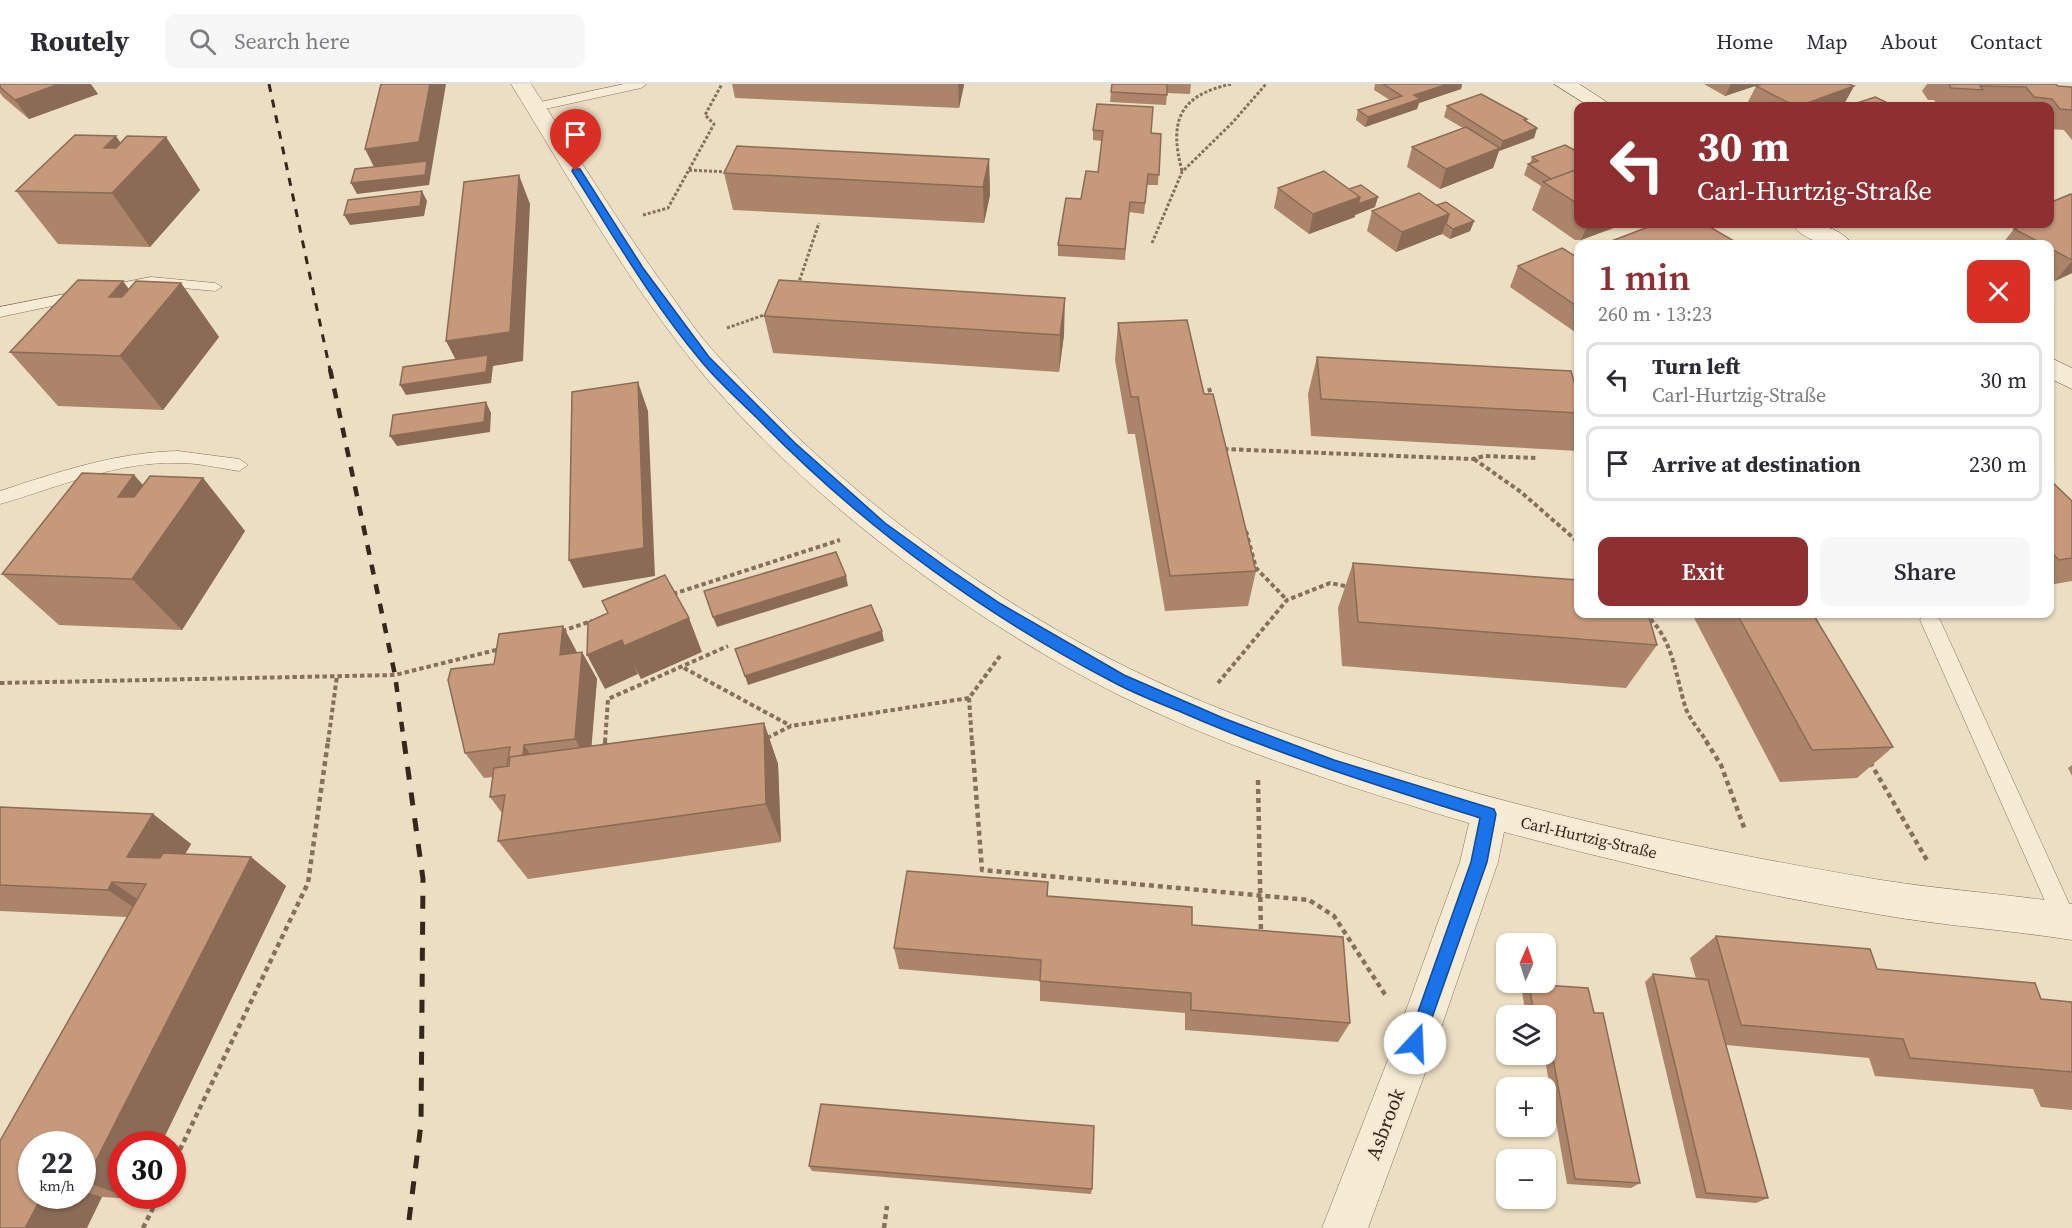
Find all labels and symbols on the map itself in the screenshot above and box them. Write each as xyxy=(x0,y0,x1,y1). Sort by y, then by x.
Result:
pin xyxy=(550,109,601,171)
street label: Carl-Hurtzig-Straße xyxy=(1519,811,1659,863)
north arrow xyxy=(1496,933,1556,993)
position arrow xyxy=(1383,1011,1447,1075)
street label: Asbrook xyxy=(1359,1084,1411,1164)
speed limit sign: 30 xyxy=(108,1131,186,1209)

